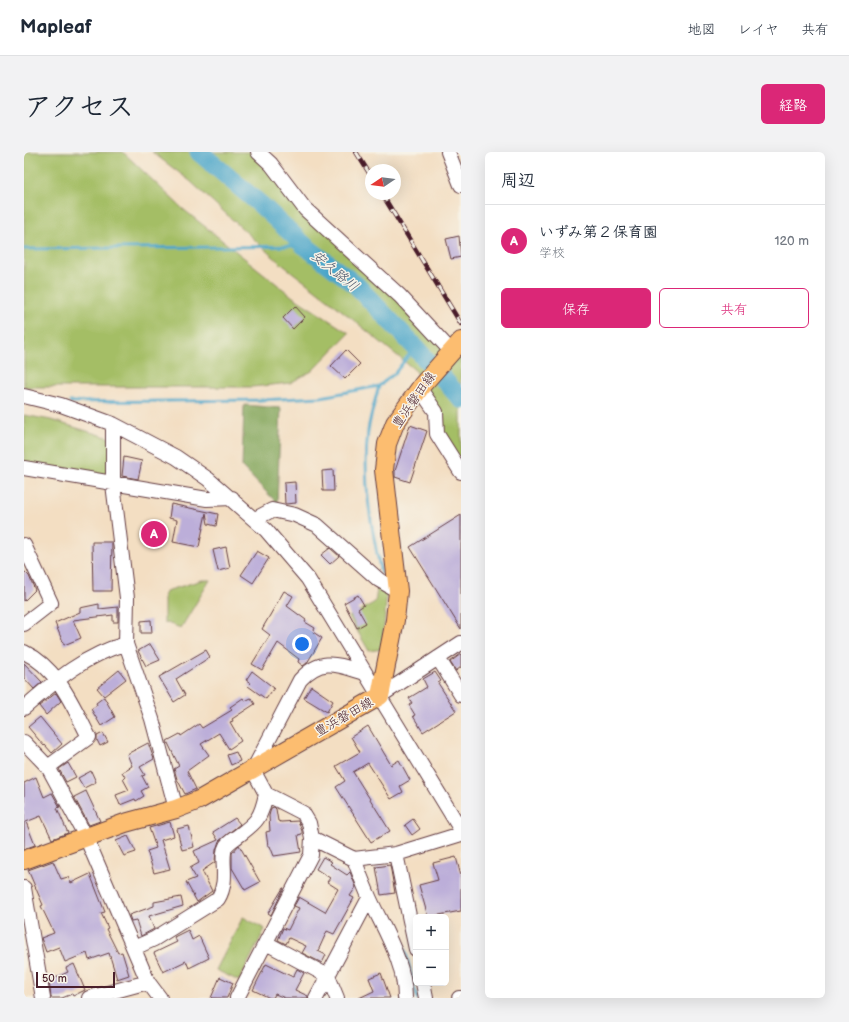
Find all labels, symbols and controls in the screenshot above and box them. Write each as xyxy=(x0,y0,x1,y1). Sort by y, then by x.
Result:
text: Mapleaf xyxy=(20,16,92,39)
text: 地図 xyxy=(688,21,716,38)
text: レイヤ xyxy=(738,21,779,38)
text: 共有 xyxy=(801,21,829,38)
button: 経路 xyxy=(761,84,825,124)
text: アクセス xyxy=(24,91,134,124)
north arrow xyxy=(365,164,401,200)
text: 周辺 xyxy=(501,171,535,191)
text: いずみ第２保育園 xyxy=(539,223,658,242)
text: A xyxy=(510,233,518,249)
text: 120 m xyxy=(774,233,809,249)
text: 学校 xyxy=(539,245,565,261)
water label: 安久路川 xyxy=(308,247,362,295)
button: 保存 xyxy=(501,288,651,328)
button: 共有 xyxy=(659,288,809,328)
street label: 豊浜磐田線 xyxy=(389,368,440,431)
pin: A xyxy=(141,519,167,549)
your location xyxy=(292,634,312,654)
street label: 豊浜磐田線 xyxy=(312,693,377,740)
map controls xyxy=(413,914,449,986)
button: + xyxy=(413,914,449,950)
button: − xyxy=(413,950,449,986)
scale bar xyxy=(36,970,115,989)
text: 50 m xyxy=(42,972,67,985)

